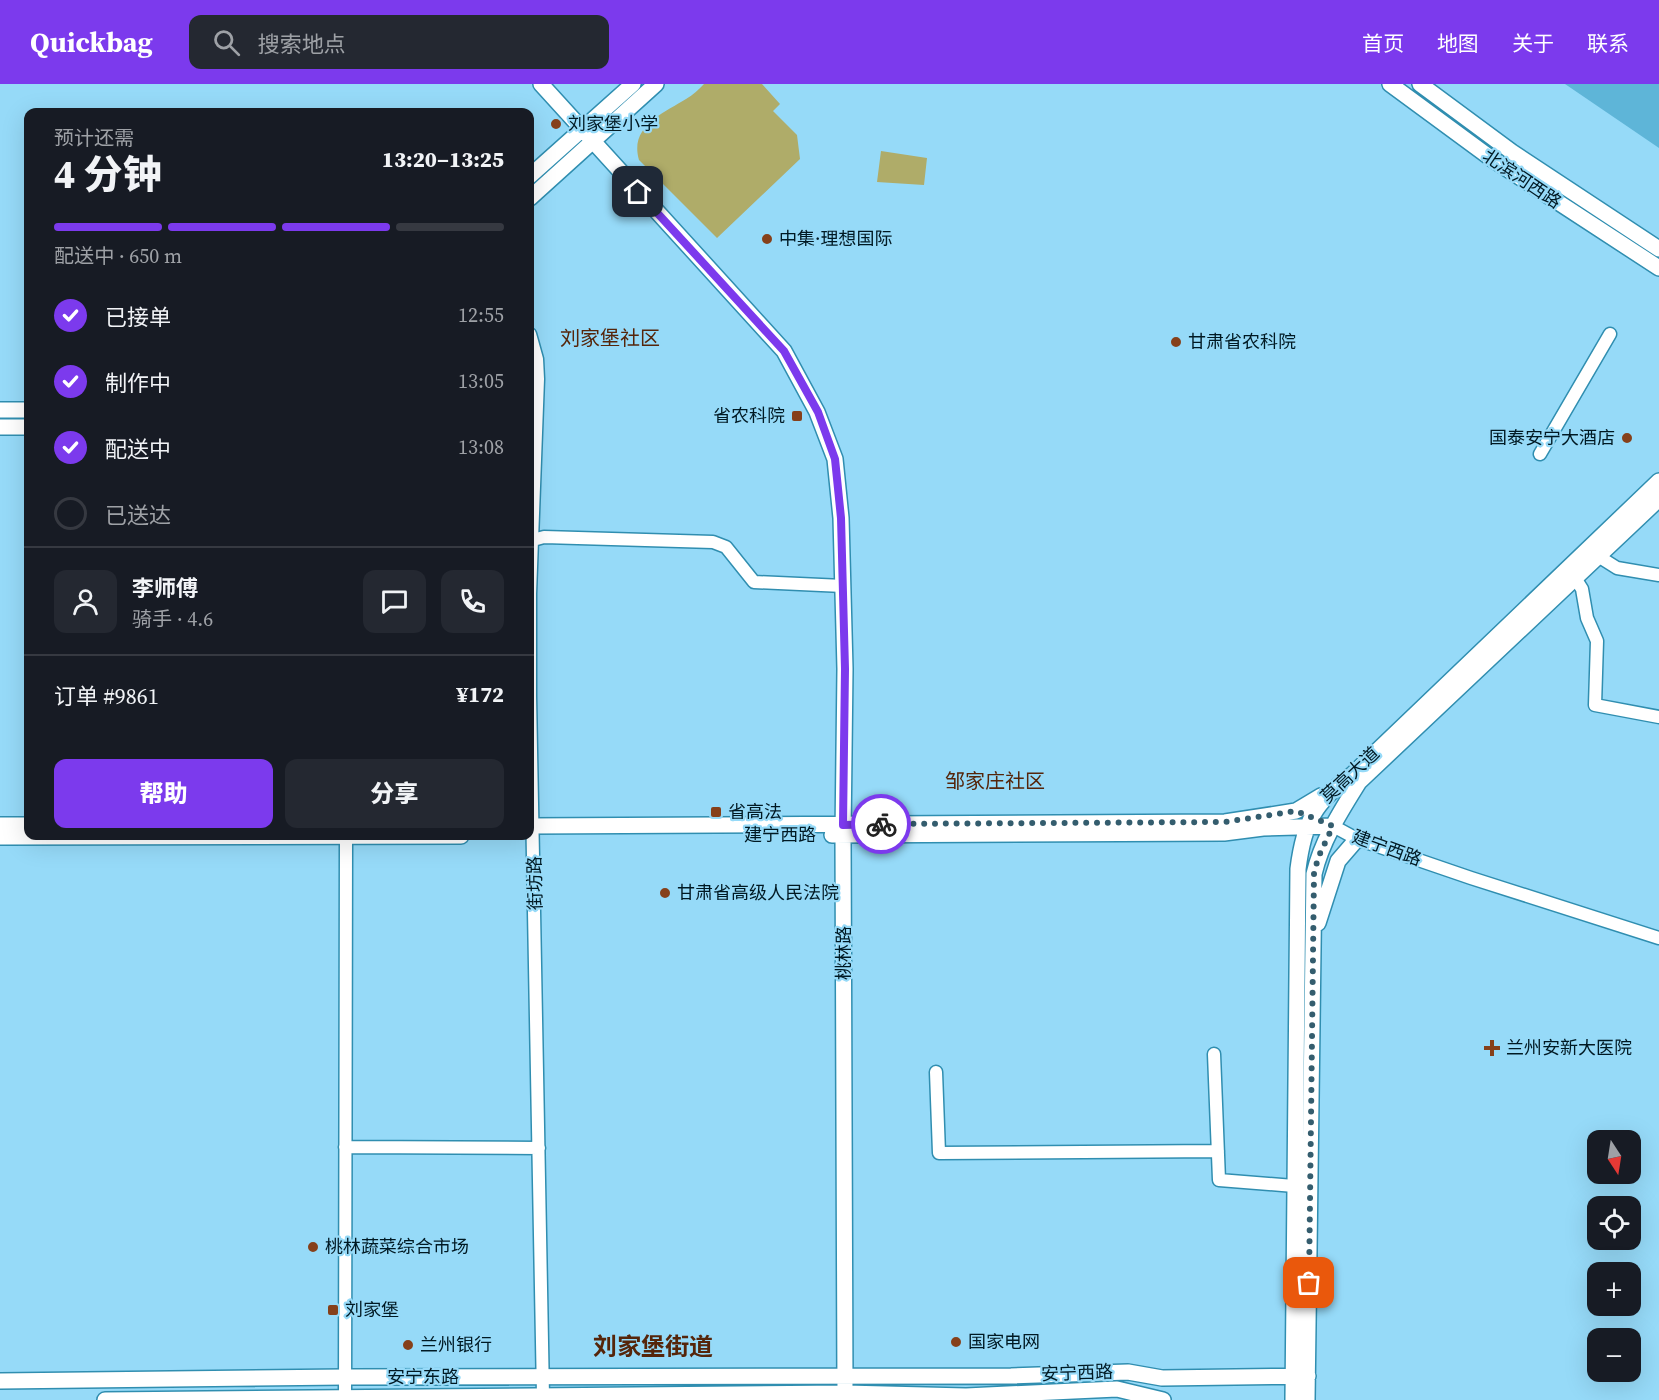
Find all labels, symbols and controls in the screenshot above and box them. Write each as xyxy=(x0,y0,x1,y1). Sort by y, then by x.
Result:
search box xyxy=(189,15,609,69)
text: Quickbag xyxy=(30,23,153,61)
icon: search xyxy=(210,26,243,59)
text: 搜索地点 xyxy=(258,29,346,59)
text: 首页 xyxy=(1362,29,1404,58)
text: 地图 xyxy=(1437,29,1479,58)
text: 关于 xyxy=(1512,29,1554,58)
text: 联系 xyxy=(1587,29,1629,58)
place label: 刘家堡小学 xyxy=(568,111,658,136)
marker: 刘家堡小学 xyxy=(549,117,563,131)
text: 预计还需 xyxy=(54,124,134,152)
street label: 北滨河西路 xyxy=(1478,143,1567,214)
text: 13:20–13:25 xyxy=(382,144,504,174)
text: 4 分钟 xyxy=(54,148,162,201)
pin xyxy=(612,166,663,217)
icon: home xyxy=(621,175,654,208)
place label: 中集·理想国际 xyxy=(779,226,892,251)
marker: 中集·理想国际 xyxy=(760,232,774,246)
text: 配送中 · 650 m xyxy=(54,242,182,270)
icon: check xyxy=(54,299,87,332)
text: 12:55 xyxy=(458,301,504,329)
text: 已接单 xyxy=(105,302,171,332)
district label: 刘家堡社区 xyxy=(560,324,660,352)
place label: 甘肃省农科院 xyxy=(1188,329,1296,354)
marker: 甘肃省农科院 xyxy=(1169,335,1183,349)
icon: check xyxy=(54,365,87,398)
text: 13:05 xyxy=(458,367,504,395)
text: 制作中 xyxy=(105,368,171,398)
place label: 省农科院 xyxy=(713,403,785,428)
marker: 省农科院 xyxy=(790,409,804,423)
place label: 国泰安宁大酒店 xyxy=(1489,425,1615,450)
icon: check xyxy=(54,431,87,464)
marker: 国泰安宁大酒店 xyxy=(1620,431,1634,445)
text: 13:08 xyxy=(458,433,504,461)
text: 配送中 xyxy=(105,434,171,464)
text: 已送达 xyxy=(105,500,171,530)
button: person xyxy=(54,570,117,633)
button: chat xyxy=(363,570,426,633)
button: phone xyxy=(441,570,504,633)
text: 李师傅 xyxy=(132,573,198,603)
text: 骑手 · 4.6 xyxy=(132,605,213,633)
text: ¥172 xyxy=(456,679,504,709)
text: 订单 #9861 xyxy=(54,681,159,711)
street label: 莫高大道 xyxy=(1315,741,1385,808)
button: 帮助 xyxy=(54,759,273,828)
button: 分享 xyxy=(285,759,504,828)
district label: 邹家庄社区 xyxy=(945,767,1045,795)
courier xyxy=(851,794,911,854)
place label: 省高法 xyxy=(728,799,782,824)
marker: 省高法 xyxy=(709,805,723,819)
icon: bike xyxy=(865,808,898,841)
street label: 建宁西路 xyxy=(744,822,816,847)
street label: 建宁西路 xyxy=(1349,823,1425,872)
street label: 街坊路 xyxy=(522,856,547,910)
place label: 甘肃省高级人民法院 xyxy=(677,880,839,905)
marker: 甘肃省高级人民法院 xyxy=(658,886,672,900)
street label: 桃林路 xyxy=(831,926,856,980)
place label: 兰州安新大医院 xyxy=(1506,1035,1632,1060)
marker: 兰州安新大医院 xyxy=(1483,1039,1501,1057)
north arrow xyxy=(1587,1130,1641,1184)
map controls xyxy=(1587,1130,1641,1382)
button: locate xyxy=(1587,1196,1641,1250)
place label: 桃林蔬菜综合市场 xyxy=(325,1234,469,1259)
marker: 桃林蔬菜综合市场 xyxy=(306,1240,320,1254)
pin xyxy=(1283,1257,1334,1308)
button: + xyxy=(1587,1262,1641,1316)
icon: bag xyxy=(1292,1266,1325,1299)
place label: 刘家堡 xyxy=(345,1297,399,1322)
marker: 刘家堡 xyxy=(326,1303,340,1317)
button: − xyxy=(1587,1328,1641,1382)
place label: 国家电网 xyxy=(968,1329,1040,1354)
district label: 刘家堡街道 xyxy=(593,1330,713,1363)
place label: 兰州银行 xyxy=(420,1332,492,1357)
marker: 国家电网 xyxy=(949,1335,963,1349)
marker: 兰州银行 xyxy=(401,1338,415,1352)
street label: 安宁西路 xyxy=(1041,1359,1113,1386)
street label: 安宁东路 xyxy=(387,1364,459,1389)

